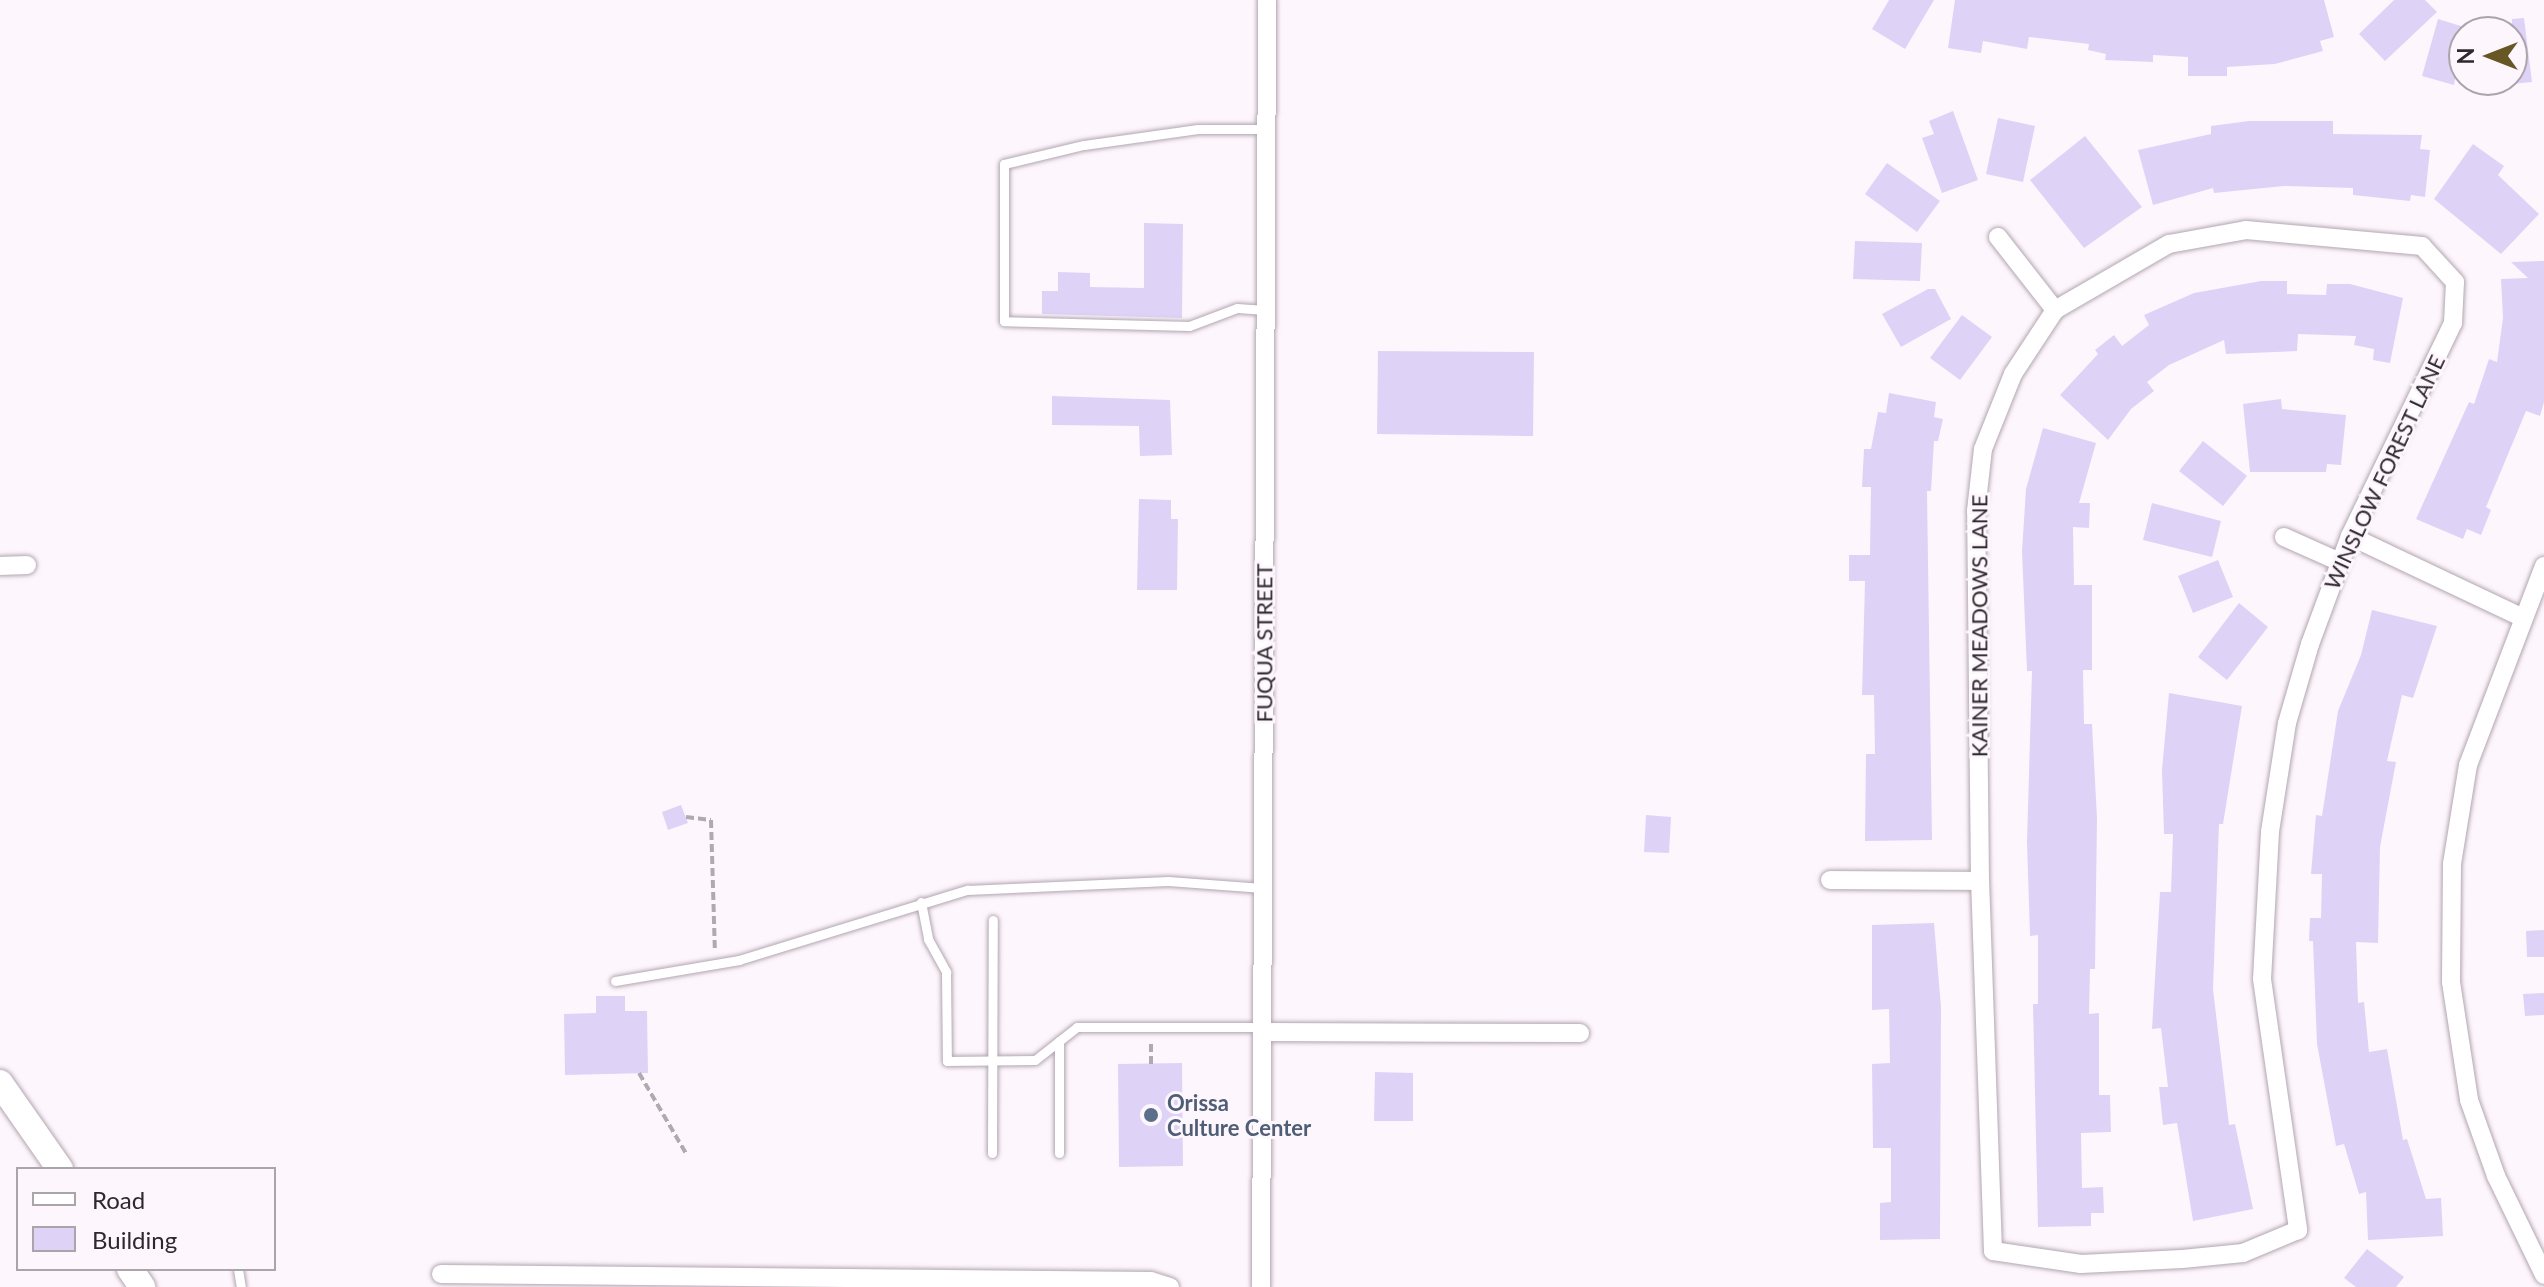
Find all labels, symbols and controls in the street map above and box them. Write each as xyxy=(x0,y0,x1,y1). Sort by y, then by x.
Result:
north arrow xyxy=(2448,16,2528,96)
text: N xyxy=(2452,48,2479,64)
street label: WINSLOW FOREST LANE xyxy=(2318,350,2450,594)
street label: KAINER MEADOWS LANE xyxy=(1966,495,1992,757)
street label: FUQUA STREET xyxy=(1251,563,1277,723)
place label: Orissa Culture Center xyxy=(1167,1089,1311,1140)
marker: Orissa Culture Center xyxy=(1142,1106,1160,1124)
legend xyxy=(16,1167,276,1271)
text: Road xyxy=(92,1185,145,1214)
text: Building xyxy=(92,1225,177,1254)

